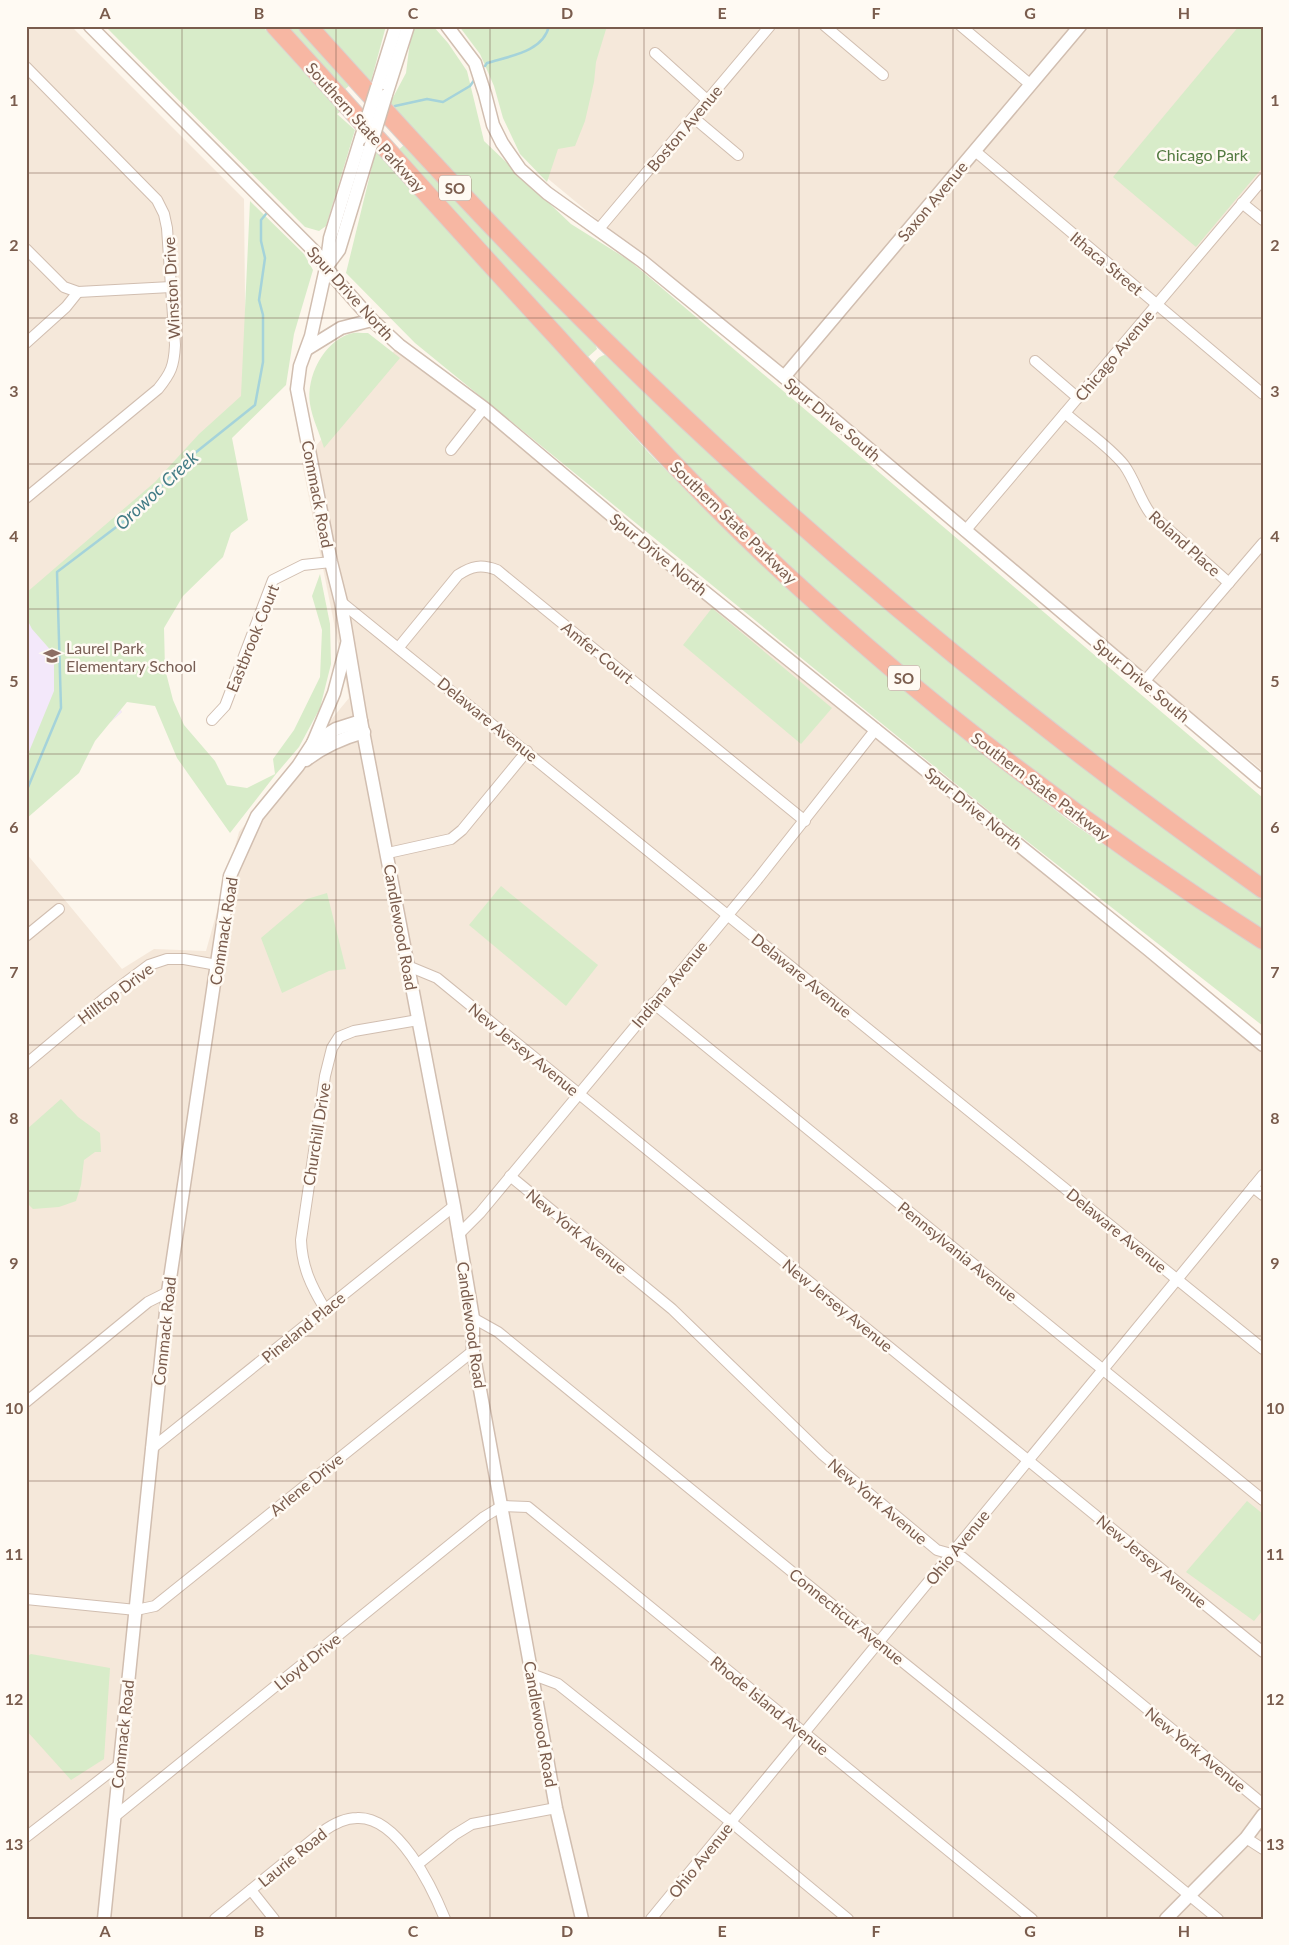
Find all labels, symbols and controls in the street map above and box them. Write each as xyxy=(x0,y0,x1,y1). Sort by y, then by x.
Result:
text: A xyxy=(98,3,111,22)
text: B xyxy=(254,3,264,22)
text: C xyxy=(408,3,419,22)
text: D xyxy=(561,3,573,22)
text: E xyxy=(717,3,727,22)
text: F xyxy=(871,3,881,22)
text: G xyxy=(1024,3,1036,22)
text: H xyxy=(1178,3,1190,22)
street label: Southern State Parkway xyxy=(303,58,430,197)
street label: Boston Avenue xyxy=(643,81,725,175)
text: 1 xyxy=(9,90,19,109)
text: 1 xyxy=(1270,90,1280,109)
park label: Chicago Park xyxy=(1156,145,1249,164)
street label: Saxon Avenue xyxy=(893,157,971,245)
road number: SO xyxy=(439,176,471,200)
street label: Ithaca Street xyxy=(1067,227,1147,299)
text: 2 xyxy=(9,235,19,254)
text: 2 xyxy=(1270,235,1280,254)
street label: Winston Drive xyxy=(159,236,183,340)
street label: Spur Drive North xyxy=(304,242,398,344)
street label: Chicago Avenue xyxy=(1070,306,1158,404)
street label: Spur Drive South xyxy=(781,373,885,465)
text: 3 xyxy=(9,381,19,400)
text: 3 xyxy=(1270,381,1280,400)
street label: Commack Road xyxy=(298,439,338,549)
water label: Orowoc Creek xyxy=(110,446,202,534)
street label: Southern State Parkway xyxy=(667,457,802,588)
street label: Roland Place xyxy=(1145,506,1225,580)
street label: Spur Drive North xyxy=(606,509,712,599)
text: 4 xyxy=(9,526,19,545)
text: 4 xyxy=(1270,526,1280,545)
street label: Eastbrook Court xyxy=(222,581,282,695)
street label: Amfer Court xyxy=(558,617,638,687)
street label: Spur Drive South xyxy=(1090,634,1194,726)
place label: Laurel Park Elementary School xyxy=(66,638,196,675)
school or university icon: Laurel Park Elementary School xyxy=(42,646,62,666)
road number: SO xyxy=(888,666,920,690)
text: 5 xyxy=(9,671,19,690)
text: 5 xyxy=(1270,671,1280,690)
street label: Delaware Avenue xyxy=(434,673,542,765)
street label: Southern State Parkway xyxy=(968,728,1115,845)
street label: Spur Drive North xyxy=(921,763,1027,853)
text: 6 xyxy=(9,817,19,836)
text: 6 xyxy=(1270,817,1280,836)
street label: Candlewood Road xyxy=(381,862,421,992)
street label: Commack Road xyxy=(205,876,241,986)
street label: Delaware Avenue xyxy=(748,929,856,1021)
street label: Indiana Avenue xyxy=(627,937,711,1031)
street label: Hilltop Drive xyxy=(74,958,156,1028)
text: 7 xyxy=(9,962,19,981)
text: 7 xyxy=(1270,962,1280,981)
street label: New Jersey Avenue xyxy=(465,999,583,1099)
street label: Churchill Drive xyxy=(298,1081,334,1187)
text: 8 xyxy=(9,1108,19,1127)
text: 8 xyxy=(1270,1108,1280,1127)
street label: Delaware Avenue xyxy=(1063,1184,1171,1276)
street label: New York Avenue xyxy=(523,1185,631,1277)
street label: Pennsylvania Avenue xyxy=(895,1197,1021,1305)
text: 9 xyxy=(9,1253,19,1272)
text: 9 xyxy=(1270,1253,1280,1272)
street label: New Jersey Avenue xyxy=(779,1255,897,1355)
street label: Candlewood Road xyxy=(454,1260,490,1390)
street label: Commack Road xyxy=(149,1276,179,1386)
street label: Pineland Place xyxy=(257,1288,349,1366)
text: 10 xyxy=(5,1398,23,1417)
text: 10 xyxy=(1266,1398,1284,1417)
street label: Arlene Drive xyxy=(266,1449,346,1519)
street label: New York Avenue xyxy=(824,1454,932,1548)
street label: Ohio Avenue xyxy=(921,1506,993,1588)
street label: New Jersey Avenue xyxy=(1093,1511,1211,1611)
text: 11 xyxy=(5,1544,23,1563)
text: 11 xyxy=(1266,1544,1284,1563)
street label: Connecticut Avenue xyxy=(786,1564,908,1668)
street label: Lloyd Drive xyxy=(270,1628,344,1694)
street label: Rhode Island Avenue xyxy=(707,1651,833,1759)
street label: Candlewood Road xyxy=(521,1659,561,1789)
street label: Commack Road xyxy=(107,1679,137,1789)
text: 12 xyxy=(5,1689,23,1708)
text: 12 xyxy=(1266,1689,1284,1708)
street label: New York Avenue xyxy=(1142,1703,1250,1795)
street label: Ohio Avenue xyxy=(664,1819,736,1901)
street label: Laurie Road xyxy=(254,1824,330,1890)
text: 13 xyxy=(5,1834,23,1853)
text: 13 xyxy=(1266,1834,1284,1853)
text: A xyxy=(98,1921,111,1940)
text: B xyxy=(254,1921,264,1940)
text: C xyxy=(408,1921,419,1940)
text: D xyxy=(561,1921,573,1940)
text: E xyxy=(717,1921,727,1940)
text: F xyxy=(871,1921,881,1940)
text: G xyxy=(1024,1921,1036,1940)
text: H xyxy=(1178,1921,1190,1940)

